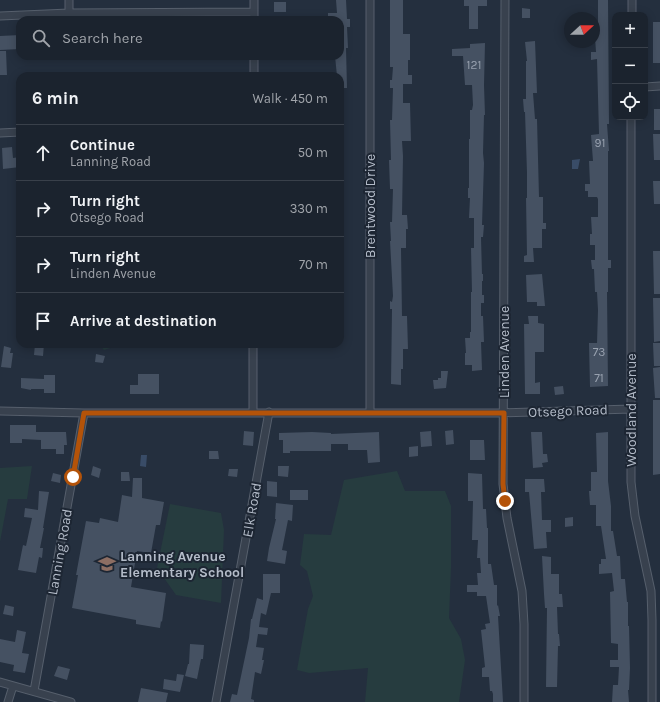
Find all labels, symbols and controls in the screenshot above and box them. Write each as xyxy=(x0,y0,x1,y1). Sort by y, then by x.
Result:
north arrow xyxy=(564,12,600,48)
map controls xyxy=(612,12,648,120)
button: + xyxy=(612,12,648,48)
search box xyxy=(16,16,344,60)
icon: search xyxy=(30,27,52,49)
text: Search here xyxy=(62,29,143,47)
button: − xyxy=(612,48,648,84)
house number: 121 xyxy=(467,58,481,72)
button: locate xyxy=(612,84,648,120)
text: 6 min xyxy=(32,88,79,108)
text: Walk · 450 m xyxy=(253,91,328,106)
text: Continue xyxy=(70,136,135,154)
house number: 91 xyxy=(595,136,605,150)
icon: ahead xyxy=(32,142,54,164)
text: 50 m xyxy=(298,145,328,160)
text: Lanning Road xyxy=(70,154,151,169)
street label: Brentwood Drive xyxy=(362,154,379,258)
text: Turn right xyxy=(70,192,140,210)
icon: right xyxy=(32,198,54,220)
text: 330 m xyxy=(290,201,328,216)
text: Otsego Road xyxy=(70,210,144,225)
text: Turn right xyxy=(70,248,140,266)
icon: right xyxy=(32,254,54,276)
text: 70 m xyxy=(299,257,328,272)
text: Linden Avenue xyxy=(70,266,156,281)
street label: Linden Avenue xyxy=(496,306,513,398)
icon: arrive xyxy=(32,310,54,332)
text: Arrive at destination xyxy=(70,312,217,330)
house number: 73 xyxy=(593,345,605,359)
street label: Woodland Avenue xyxy=(623,353,640,467)
house number: 71 xyxy=(594,371,604,385)
street label: Otsego Road xyxy=(528,401,608,421)
route start xyxy=(64,468,82,486)
street label: Elk Road xyxy=(239,481,265,539)
route end xyxy=(496,492,514,510)
street label: Lanning Road xyxy=(44,508,76,596)
place label: Lanning Avenue Elementary School xyxy=(120,548,244,581)
school or university icon: Lanning Avenue Elementary School xyxy=(97,554,117,574)

